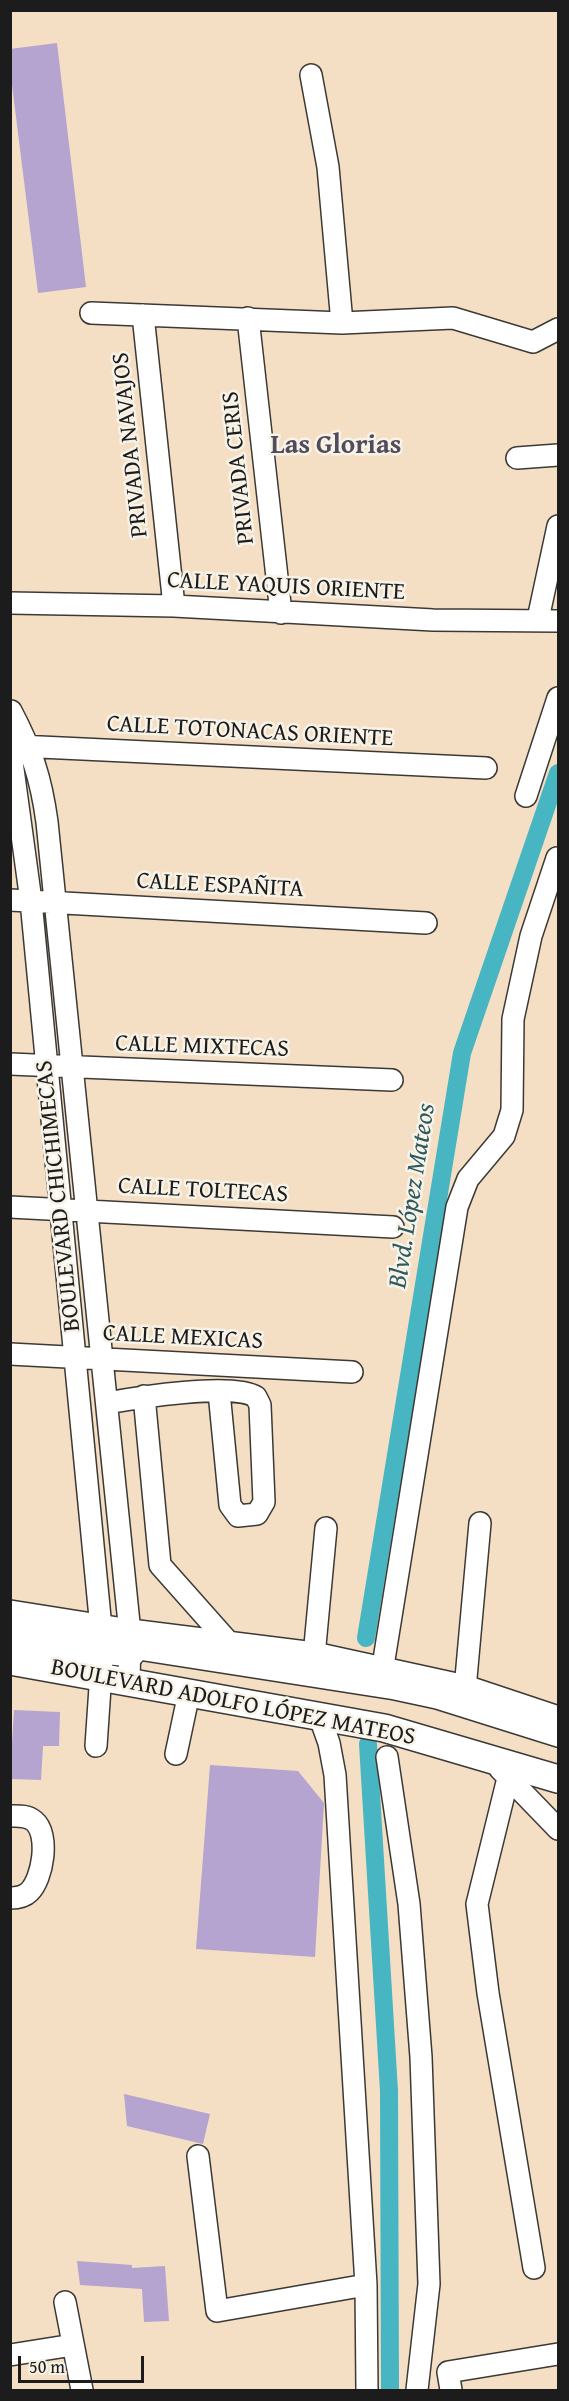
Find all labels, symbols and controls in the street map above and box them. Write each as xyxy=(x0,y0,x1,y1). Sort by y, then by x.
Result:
street label: PRIVADA NAVAJOS xyxy=(107,351,155,539)
street label: PRIVADA CERIS xyxy=(217,390,261,546)
district label: Las Glorias xyxy=(271,430,401,462)
street label: CALLE YAQUIS ORIENTE xyxy=(166,566,406,608)
street label: CALLE TOTONACAS ORIENTE xyxy=(106,710,394,754)
street label: CALLE ESPAÑITA xyxy=(136,867,304,905)
street label: CALLE MIXTECAS xyxy=(115,1030,289,1064)
street label: BOULEVARD CHICHIMECAS xyxy=(30,1059,88,1333)
water label: Blvd. López Mateos xyxy=(383,1101,443,1291)
street label: CALLE TOLTECAS xyxy=(117,1172,289,1210)
street label: CALLE MEXICAS xyxy=(102,1319,264,1357)
street label: BOULEVARD ADOLFO LÓPEZ MATEOS xyxy=(48,1654,418,1752)
scale bar xyxy=(21,2344,147,2382)
text: 50 m xyxy=(29,2353,65,2380)

